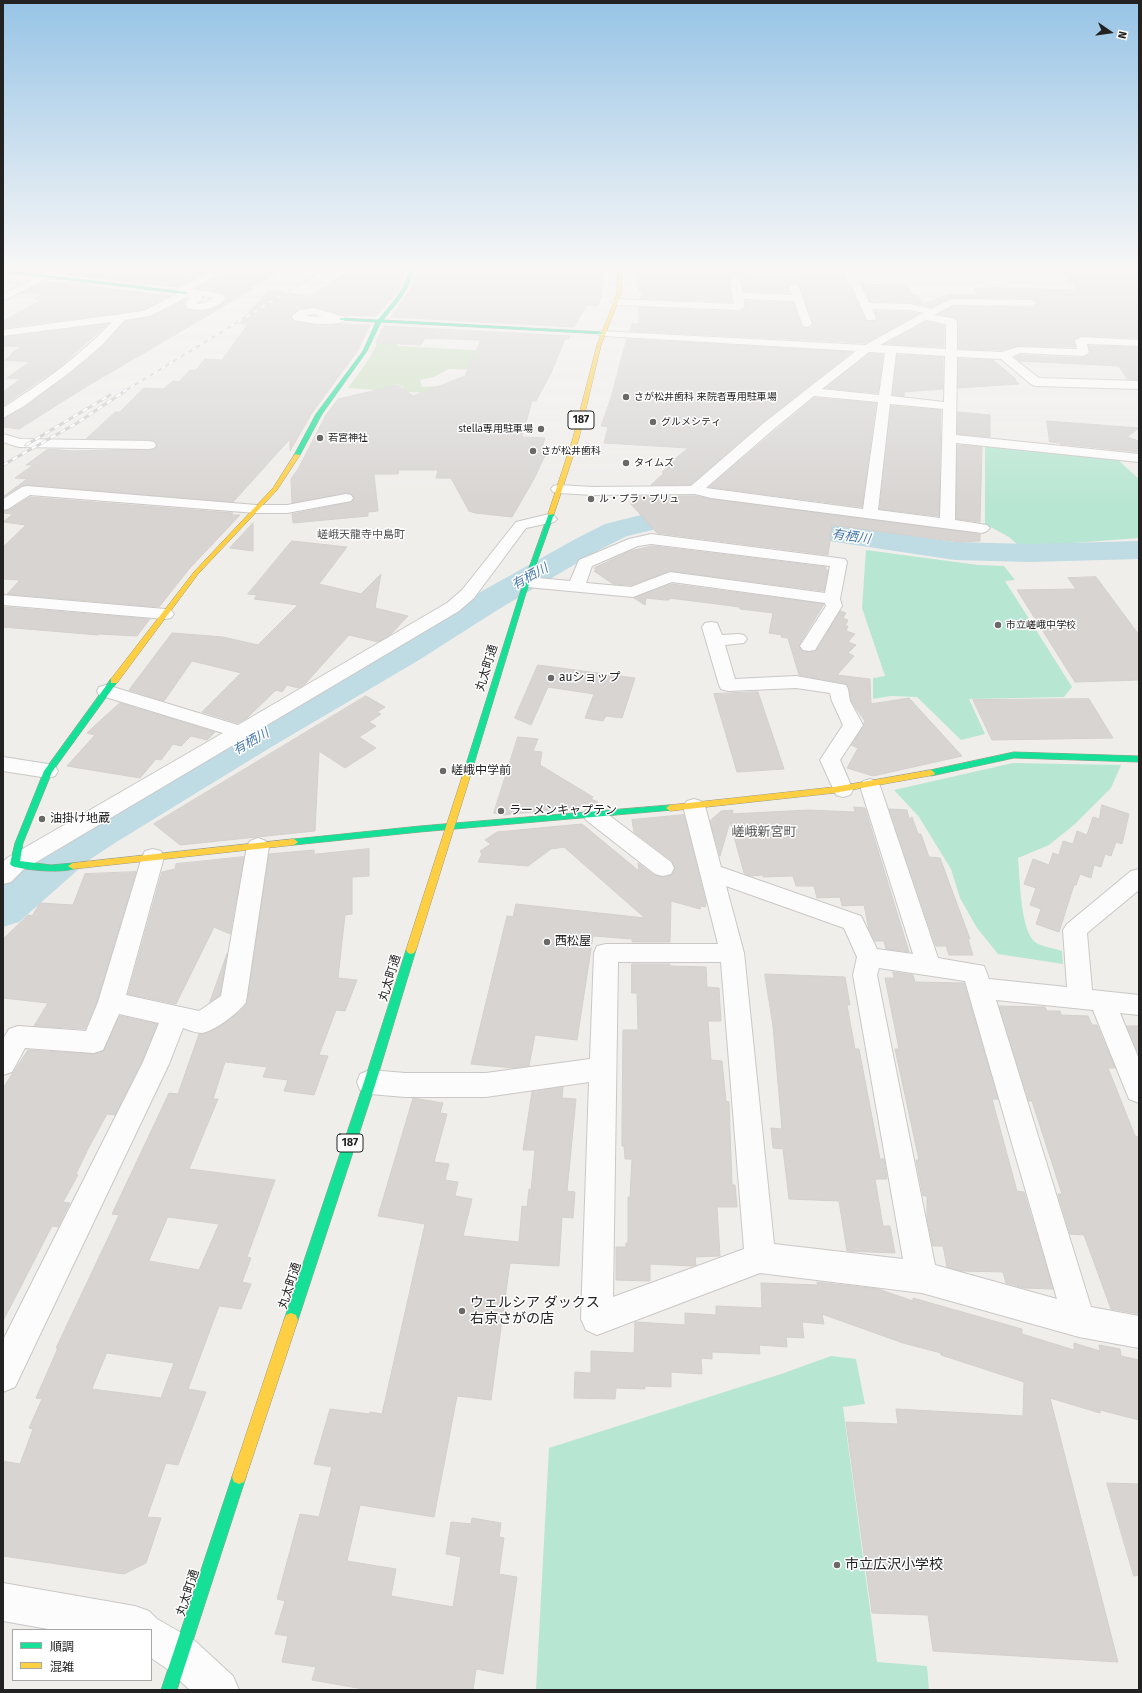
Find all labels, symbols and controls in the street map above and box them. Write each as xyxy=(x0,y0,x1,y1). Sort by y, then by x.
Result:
north arrow xyxy=(1090,12,1130,52)
text: N xyxy=(1115,30,1129,40)
place label: さが松井歯科 来院者専用駐車場 xyxy=(634,391,777,403)
marker: さが松井歯科 来院者専用駐車場 xyxy=(621,392,631,402)
road number: 187 xyxy=(568,411,594,429)
place label: グルメシティ xyxy=(661,416,721,428)
marker: グルメシティ xyxy=(648,417,658,427)
place label: stella専用駐車場 xyxy=(458,423,533,435)
marker: stella専用駐車場 xyxy=(536,424,546,434)
place label: 若宮神社 xyxy=(328,432,368,444)
marker: 若宮神社 xyxy=(315,433,325,443)
place label: さが松井歯科 xyxy=(541,445,601,457)
marker: さが松井歯科 xyxy=(528,446,538,456)
place label: タイムズ xyxy=(634,457,674,469)
marker: タイムズ xyxy=(621,458,631,468)
place label: ル・プラ・プリュ xyxy=(599,493,679,505)
marker: ル・プラ・プリュ xyxy=(586,494,596,504)
water label: 有栖川 xyxy=(831,527,871,547)
district label: 嵯峨天龍寺中島町 xyxy=(317,528,405,542)
water label: 有栖川 xyxy=(509,561,551,593)
place label: 市立嵯峨中学校 xyxy=(1006,619,1076,631)
marker: 市立嵯峨中学校 xyxy=(993,620,1003,630)
street label: 丸太町通 xyxy=(473,643,501,693)
place label: auショップ xyxy=(559,671,621,685)
marker: auショップ xyxy=(546,673,556,683)
water label: 有栖川 xyxy=(230,725,272,759)
place label: 嵯峨中学前 xyxy=(451,764,511,778)
marker: 嵯峨中学前 xyxy=(438,766,448,776)
place label: ラーメンキャプテン xyxy=(509,804,617,818)
marker: ラーメンキャプテン xyxy=(496,806,506,816)
place label: 油掛け地蔵 xyxy=(50,812,110,826)
marker: 油掛け地蔵 xyxy=(37,814,47,824)
district label: 嵯峨新宮町 xyxy=(732,824,796,840)
place label: 西松屋 xyxy=(555,935,591,949)
marker: 西松屋 xyxy=(542,937,552,947)
street label: 丸太町通 xyxy=(376,953,404,1003)
road number: 187 xyxy=(337,1134,363,1152)
street label: 丸太町通 xyxy=(276,1261,304,1311)
place label: ウェルシア ダックス 右京さがの店 xyxy=(470,1295,600,1328)
marker: ウェルシア ダックス 右京さがの店 xyxy=(457,1306,467,1316)
place label: 市立広沢小学校 xyxy=(845,1557,943,1573)
marker: 市立広沢小学校 xyxy=(832,1560,842,1570)
street label: 丸太町通 xyxy=(174,1568,202,1618)
legend xyxy=(12,1629,152,1681)
text: 順調 xyxy=(50,1640,74,1654)
text: 混雑 xyxy=(50,1660,74,1674)

